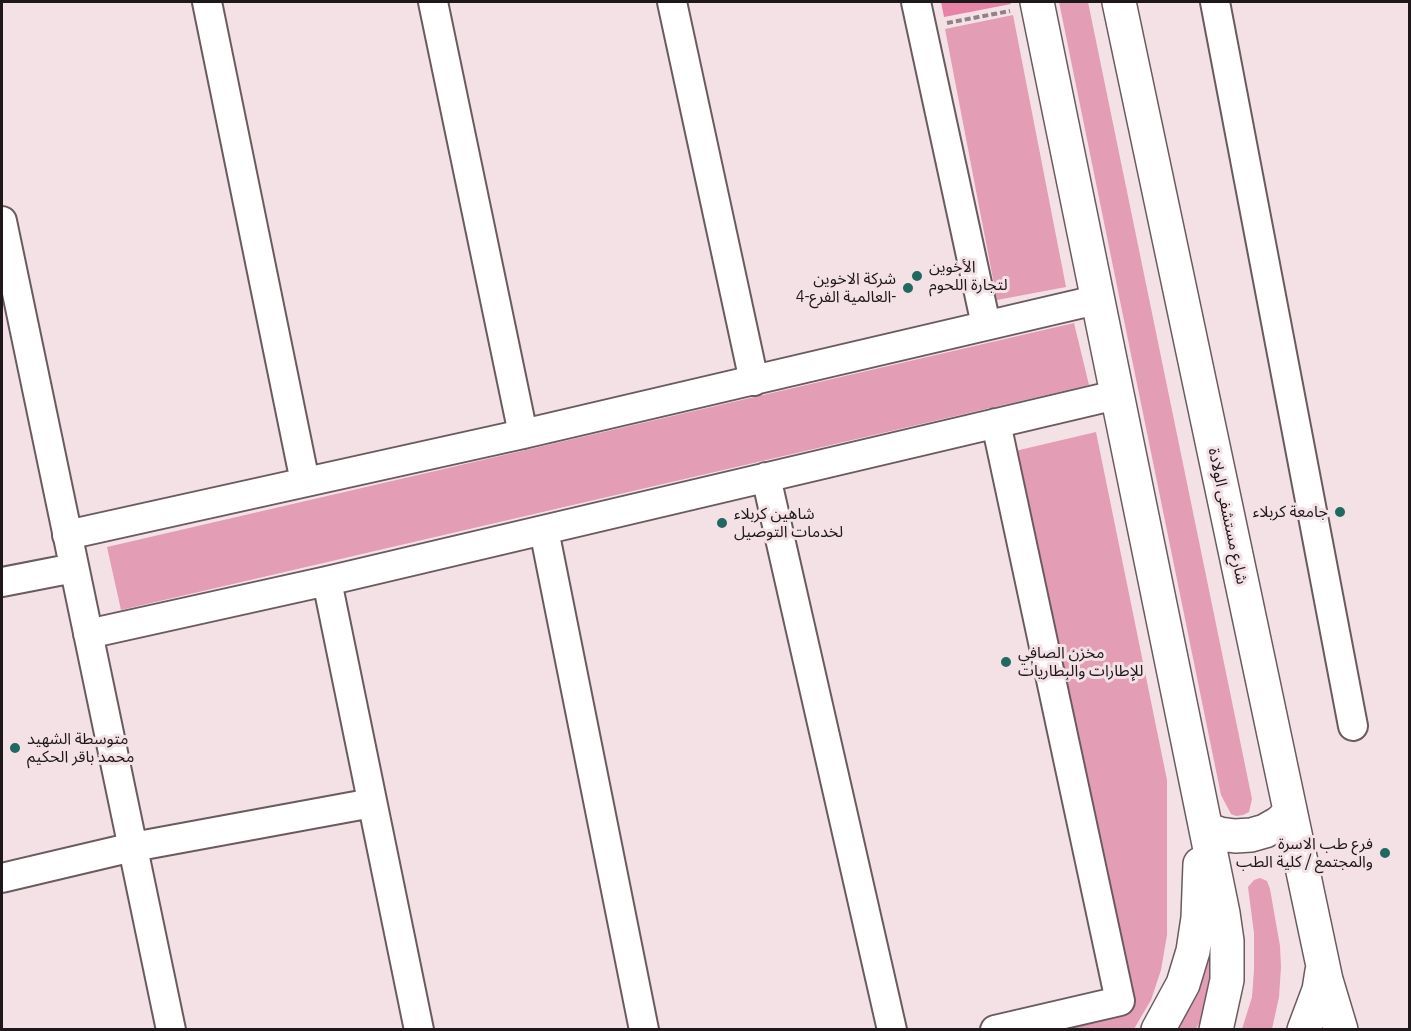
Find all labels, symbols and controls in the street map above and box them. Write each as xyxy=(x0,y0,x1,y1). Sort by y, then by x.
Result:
place label: الأخوين لتجارة اللحوم xyxy=(929,257,1008,295)
place label: شركة الاخوين العالمية الفرع-4- xyxy=(796,269,896,307)
marker: الأخوين لتجارة اللحوم xyxy=(910,269,924,283)
marker: شركة الاخوين العالمية الفرع-4- xyxy=(901,281,915,295)
street label: شارع مستشفى الولادة xyxy=(1204,446,1252,586)
place label: جامعة كربلاء xyxy=(1253,502,1328,522)
place label: شاهين كربلاء لخدمات التوصيل xyxy=(734,504,843,542)
marker: جامعة كربلاء xyxy=(1333,505,1347,519)
marker: شاهين كربلاء لخدمات التوصيل xyxy=(715,516,729,530)
place label: مخزن الصافي للإطارات والبطاريات xyxy=(1018,643,1143,681)
marker: مخزن الصافي للإطارات والبطاريات xyxy=(999,655,1013,669)
place label: متوسطة الشهيد محمد باقر الحكيم xyxy=(27,729,134,767)
marker: متوسطة الشهيد محمد باقر الحكيم xyxy=(8,741,22,755)
place label: فرع طب الاسرة والمجتمع / كلية الطب xyxy=(1236,834,1373,872)
marker: فرع طب الاسرة والمجتمع / كلية الطب xyxy=(1378,846,1392,860)

